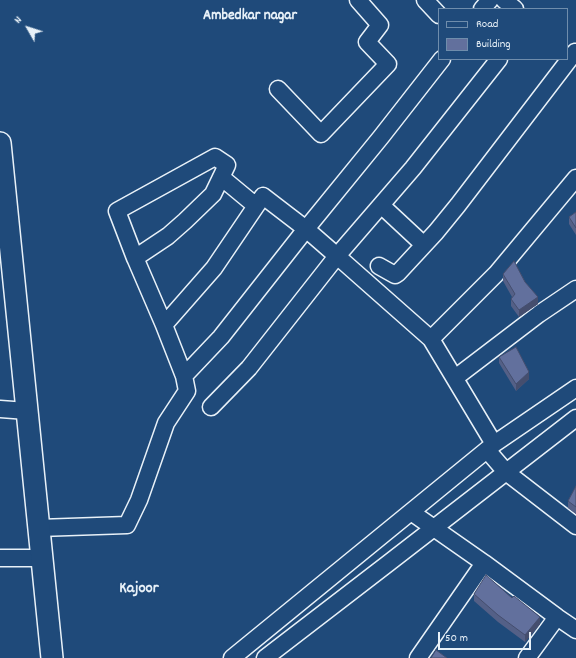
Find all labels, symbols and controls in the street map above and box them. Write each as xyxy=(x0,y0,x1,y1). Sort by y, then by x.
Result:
north arrow xyxy=(8,8,48,48)
district label: Ambedkar nagar xyxy=(203,8,297,26)
legend xyxy=(438,8,568,60)
text: N xyxy=(11,13,27,28)
text: Road xyxy=(476,16,498,33)
text: Building xyxy=(476,36,511,53)
district label: Kajoor xyxy=(119,580,159,600)
scale bar xyxy=(440,624,533,650)
text: 50 m xyxy=(445,630,468,647)

